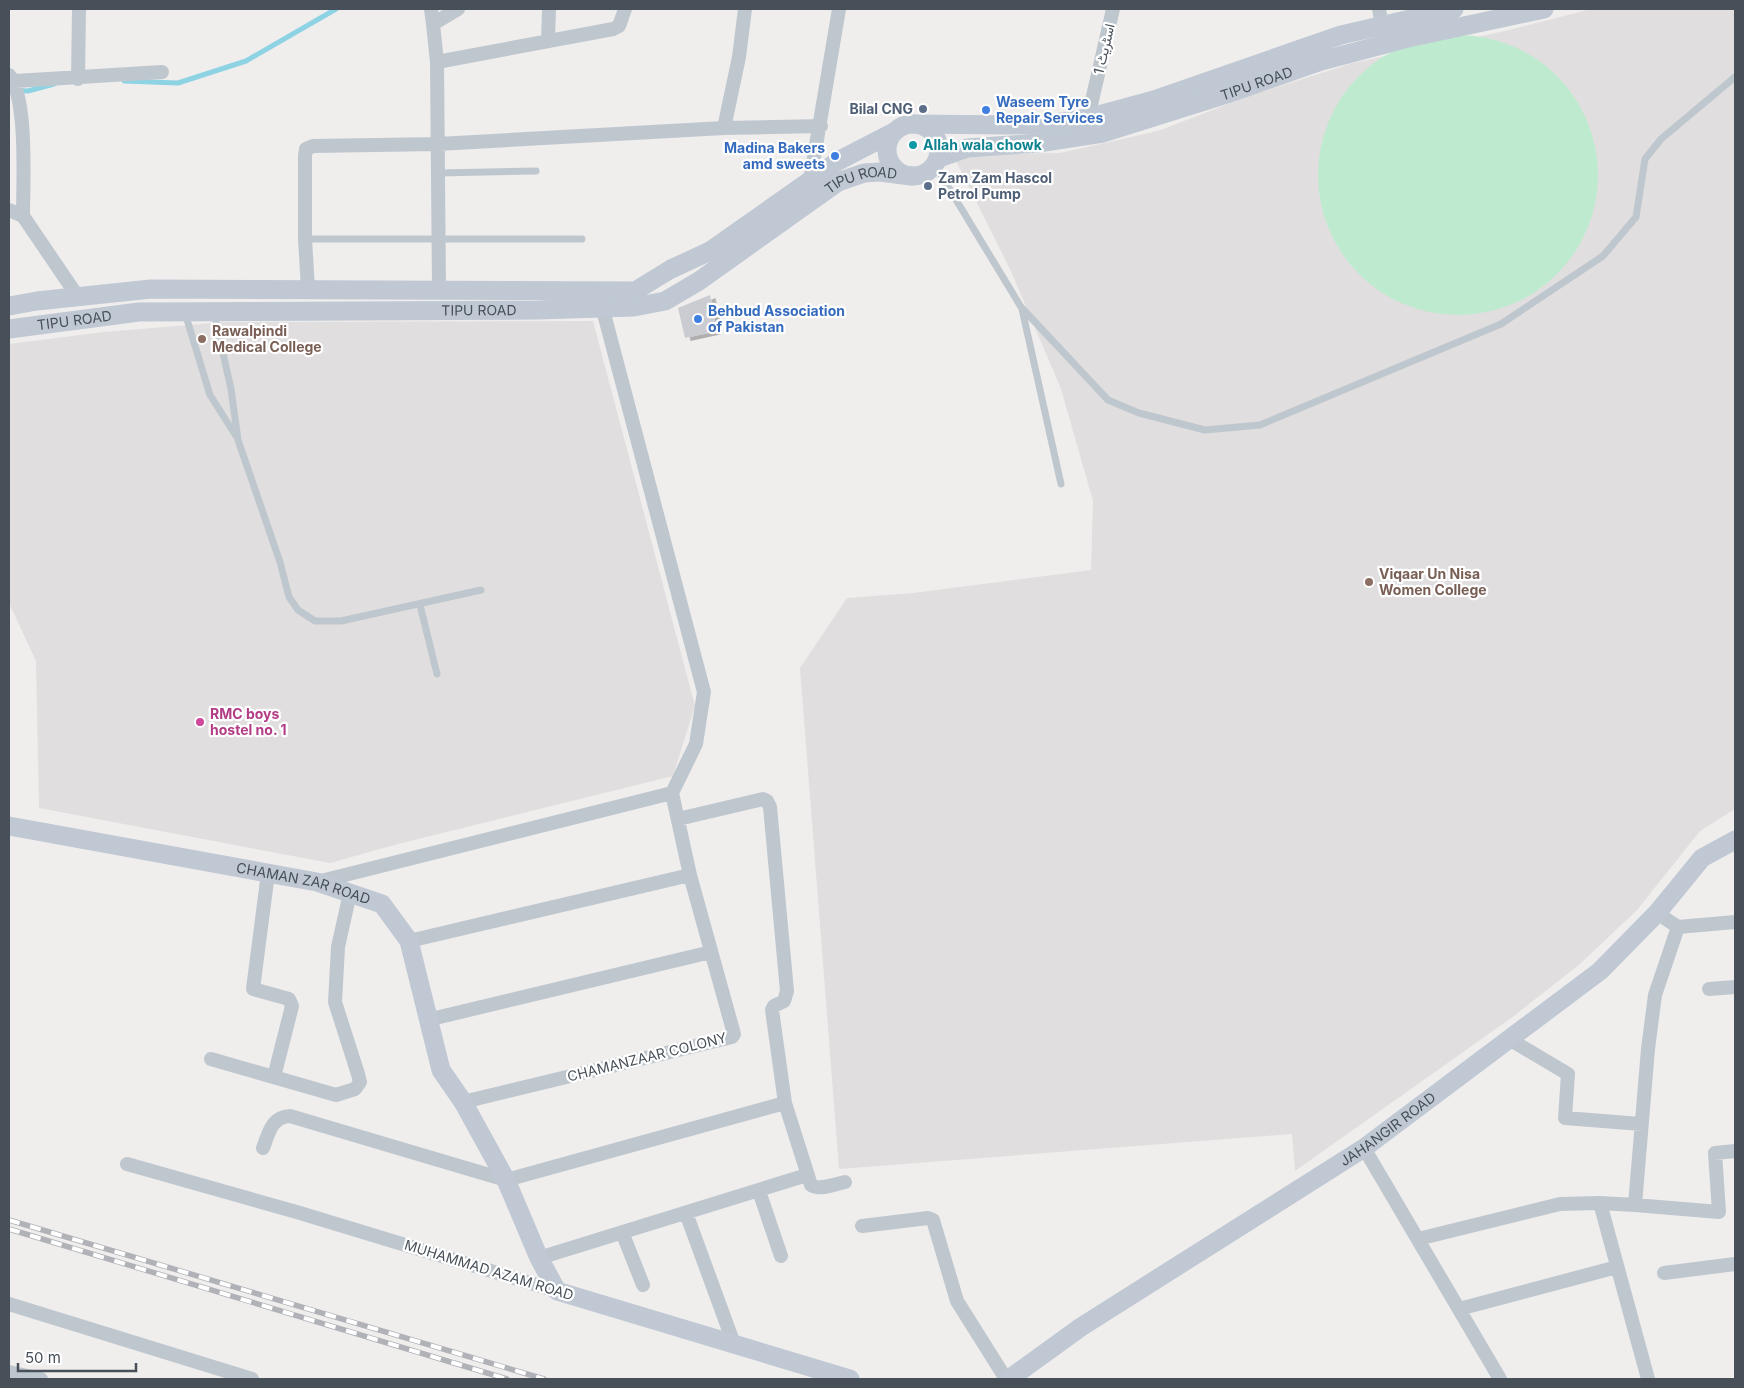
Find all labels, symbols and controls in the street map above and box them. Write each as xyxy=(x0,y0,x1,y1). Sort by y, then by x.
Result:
street label: اسٹریٹ 1 xyxy=(1089,22,1119,76)
street label: TIPU ROAD xyxy=(1218,63,1295,104)
place label: Waseem Tyre Repair Services xyxy=(996,93,1103,126)
place label: Bilal CNG xyxy=(849,100,913,117)
marker: Bilal CNG xyxy=(917,103,929,115)
marker: Waseem Tyre Repair Services xyxy=(980,104,992,116)
place label: Allah wala chowk xyxy=(923,136,1043,153)
place label: Madina Bakers amd sweets xyxy=(724,139,825,172)
marker: Allah wala chowk xyxy=(907,139,919,151)
marker: Madina Bakers amd sweets xyxy=(829,150,841,162)
street label: TIPU ROAD xyxy=(821,163,898,197)
place label: Zam Zam Hascol Petrol Pump xyxy=(938,169,1052,202)
marker: Zam Zam Hascol Petrol Pump xyxy=(922,180,934,192)
street label: TIPU ROAD xyxy=(441,301,517,318)
place label: Behbud Association of Pakistan xyxy=(708,302,845,335)
street label: TIPU ROAD xyxy=(36,307,113,333)
marker: Behbud Association of Pakistan xyxy=(692,313,704,325)
place label: Rawalpindi Medical College xyxy=(212,322,322,355)
marker: Rawalpindi Medical College xyxy=(196,333,208,345)
place label: Viqaar Un Nisa Women College xyxy=(1379,565,1487,598)
marker: Viqaar Un Nisa Women College xyxy=(1363,576,1375,588)
place label: RMC boys hostel no. 1 xyxy=(210,705,286,738)
marker: RMC boys hostel no. 1 xyxy=(194,716,206,728)
street label: CHAMAN ZAR ROAD xyxy=(235,859,373,907)
street label: CHAMANZAAR COLONY xyxy=(565,1028,729,1085)
street label: JAHANGIR ROAD xyxy=(1337,1088,1439,1169)
street label: MUHAMMAD AZAM ROAD xyxy=(403,1236,576,1303)
scale bar xyxy=(18,1340,135,1372)
text: 50 m xyxy=(25,1348,61,1367)

